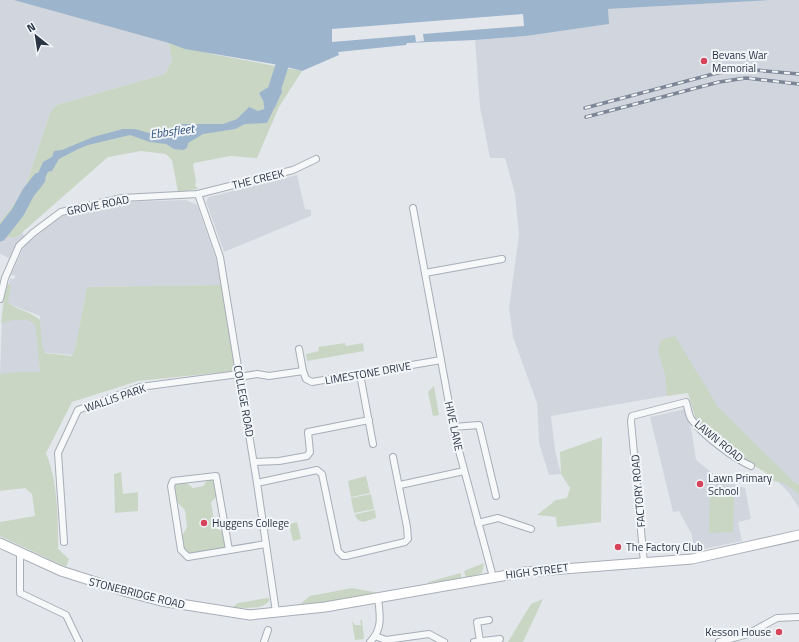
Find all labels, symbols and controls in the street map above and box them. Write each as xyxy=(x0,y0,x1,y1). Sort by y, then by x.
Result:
north arrow xyxy=(16,16,56,56)
text: N xyxy=(24,19,38,36)
place label: Bevans War Memorial xyxy=(712,47,767,76)
marker: Bevans War Memorial xyxy=(699,56,709,66)
water label: Ebbsfleet xyxy=(149,118,196,143)
street label: THE CREEK xyxy=(230,165,286,193)
street label: GROVE ROAD xyxy=(65,191,131,219)
street label: LIMESTONE DRIVE xyxy=(324,358,412,388)
street label: COLLEGE ROAD xyxy=(230,364,258,438)
street label: WALLIS PARK xyxy=(82,380,148,416)
street label: HIVE LANE xyxy=(441,400,467,452)
street label: LAWN ROAD xyxy=(691,416,747,466)
street label: FACTORY ROAD xyxy=(627,454,649,528)
place label: Lawn Primary School xyxy=(708,470,773,499)
marker: Lawn Primary School xyxy=(695,479,705,489)
place label: Huggens College xyxy=(212,515,290,531)
marker: Huggens College xyxy=(199,518,209,528)
place label: The Factory Club xyxy=(626,539,703,555)
marker: The Factory Club xyxy=(613,542,623,552)
street label: HIGH STREET xyxy=(505,559,570,583)
street label: STONEBRIDGE ROAD xyxy=(87,573,187,613)
place label: Kesson House xyxy=(705,624,771,640)
marker: Kesson House xyxy=(774,627,784,637)

